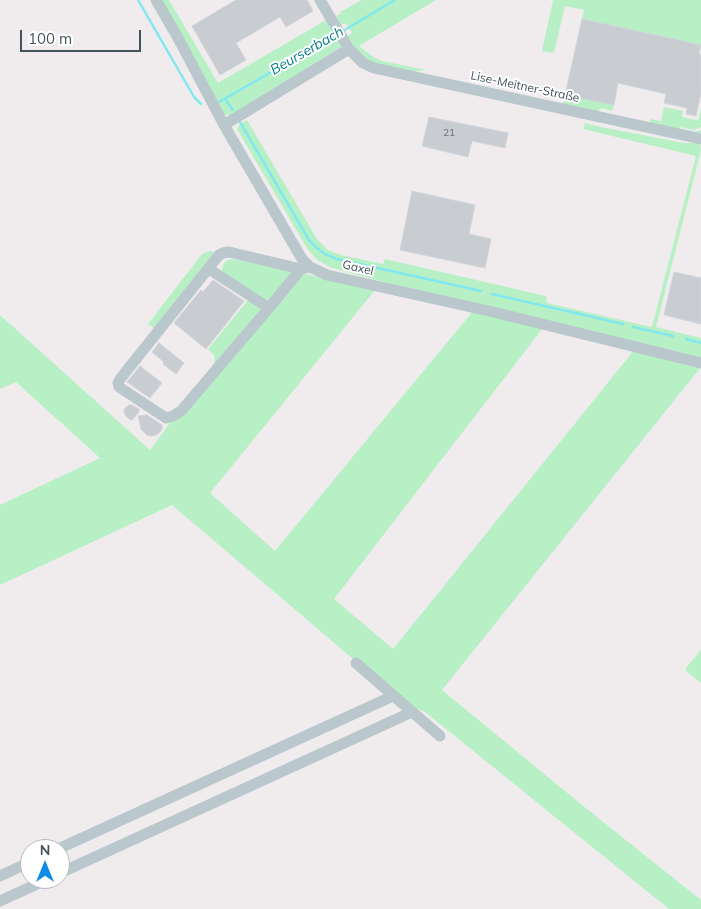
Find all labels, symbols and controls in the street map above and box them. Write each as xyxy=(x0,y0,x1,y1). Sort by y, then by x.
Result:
scale bar xyxy=(22,20,144,52)
water label: Beurserbach xyxy=(267,23,347,79)
text: 100 m xyxy=(28,29,72,48)
street label: Lise-Meitner-Straße xyxy=(469,68,581,106)
house number: 21 xyxy=(443,127,455,139)
street label: Gaxel xyxy=(341,257,375,279)
north arrow xyxy=(20,839,70,889)
text: N xyxy=(40,841,50,859)

